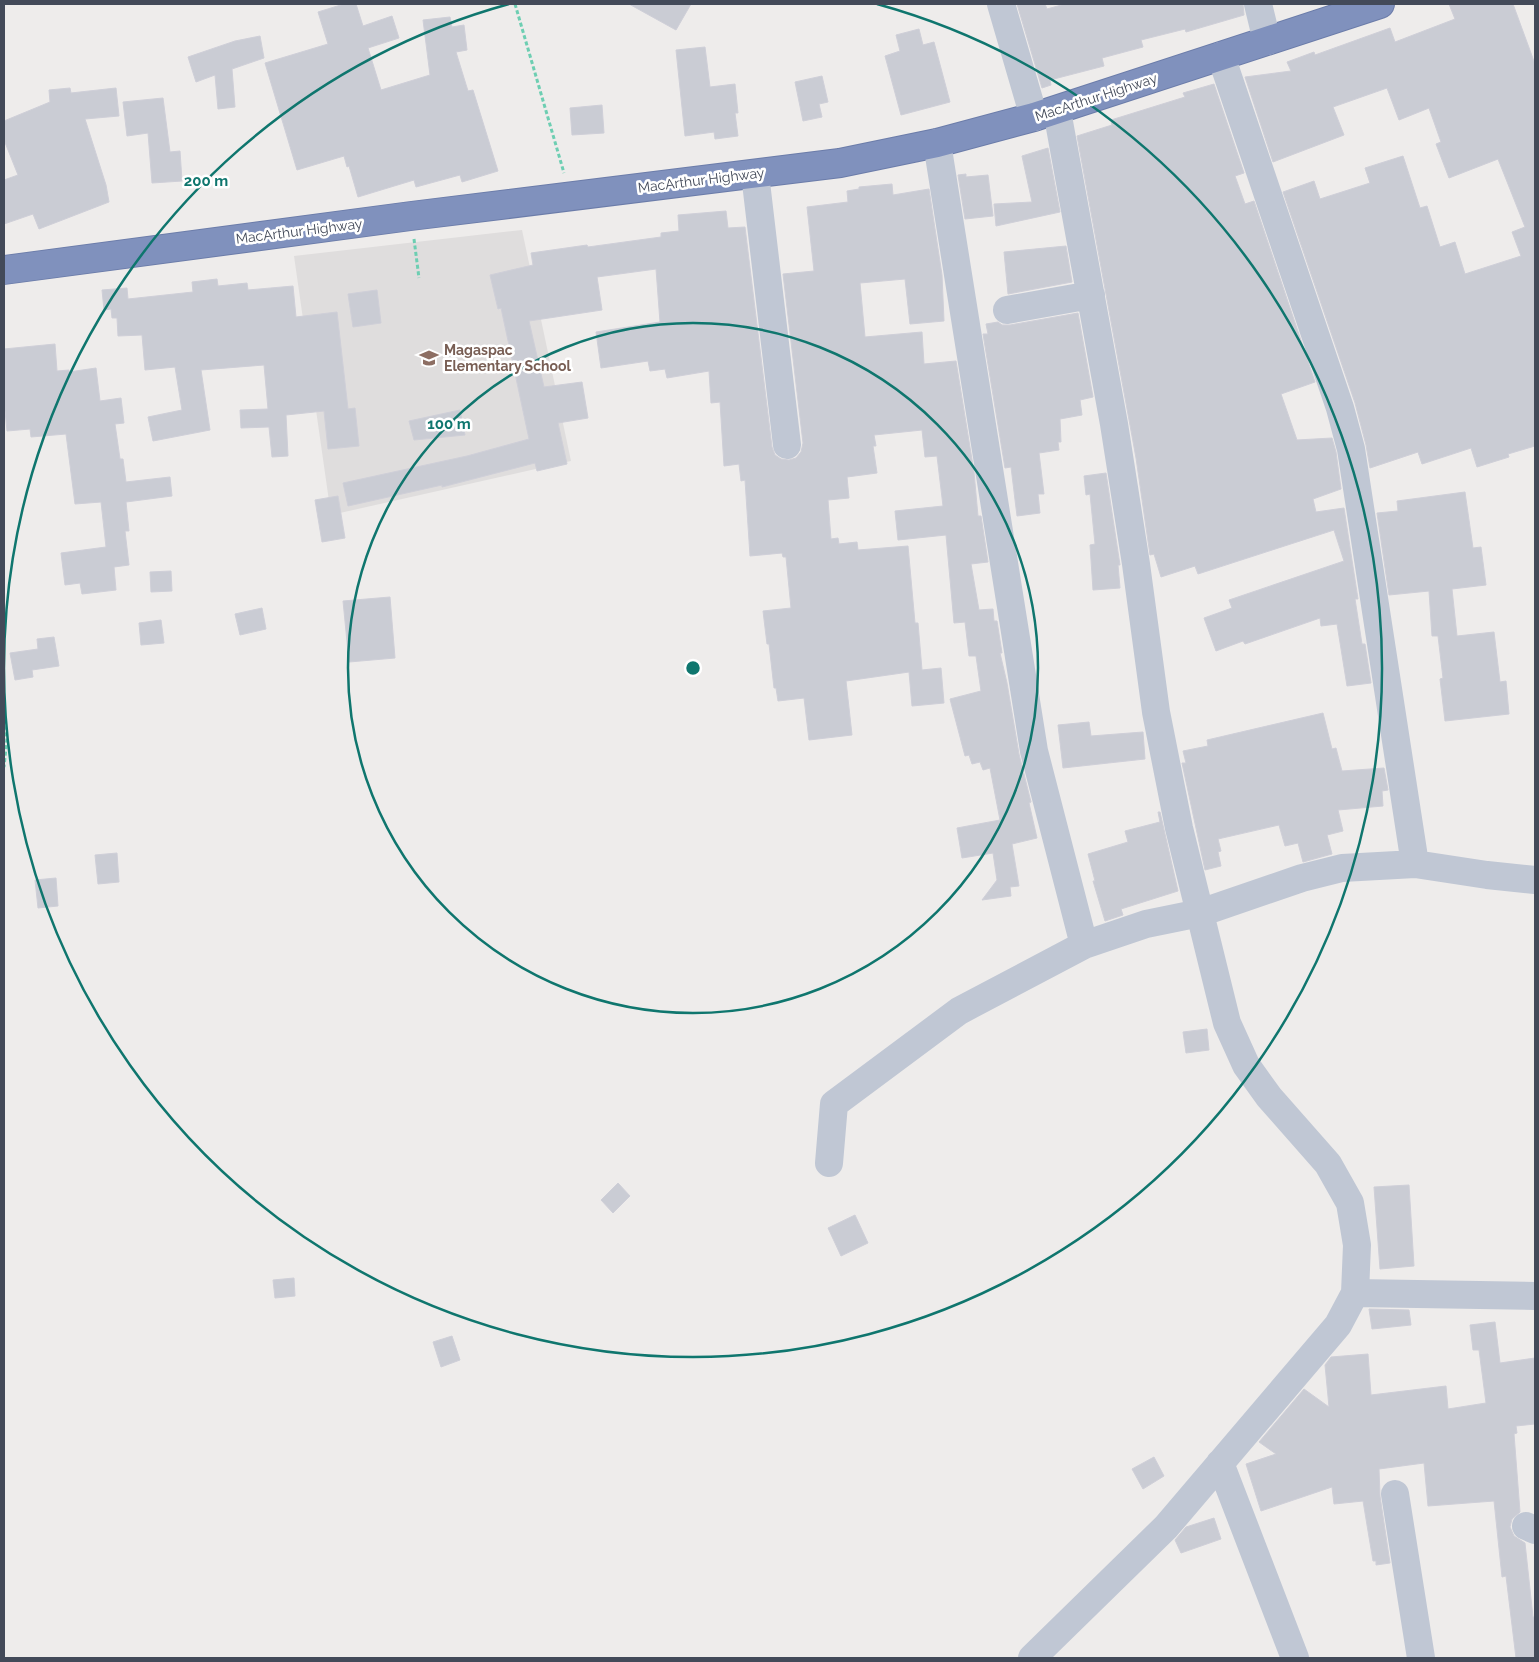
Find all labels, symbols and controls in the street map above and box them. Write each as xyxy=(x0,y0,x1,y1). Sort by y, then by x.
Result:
street label: MacArthur Highway xyxy=(1033,70,1159,124)
street label: MacArthur Highway xyxy=(637,164,766,196)
text: 200 m xyxy=(184,172,228,190)
street label: MacArthur Highway xyxy=(235,215,364,247)
place label: Magaspac Elementary School xyxy=(444,342,572,374)
school or university icon: Magaspac Elementary School xyxy=(418,347,440,369)
text: 100 m xyxy=(427,415,471,433)
centre of rings xyxy=(684,659,702,677)

